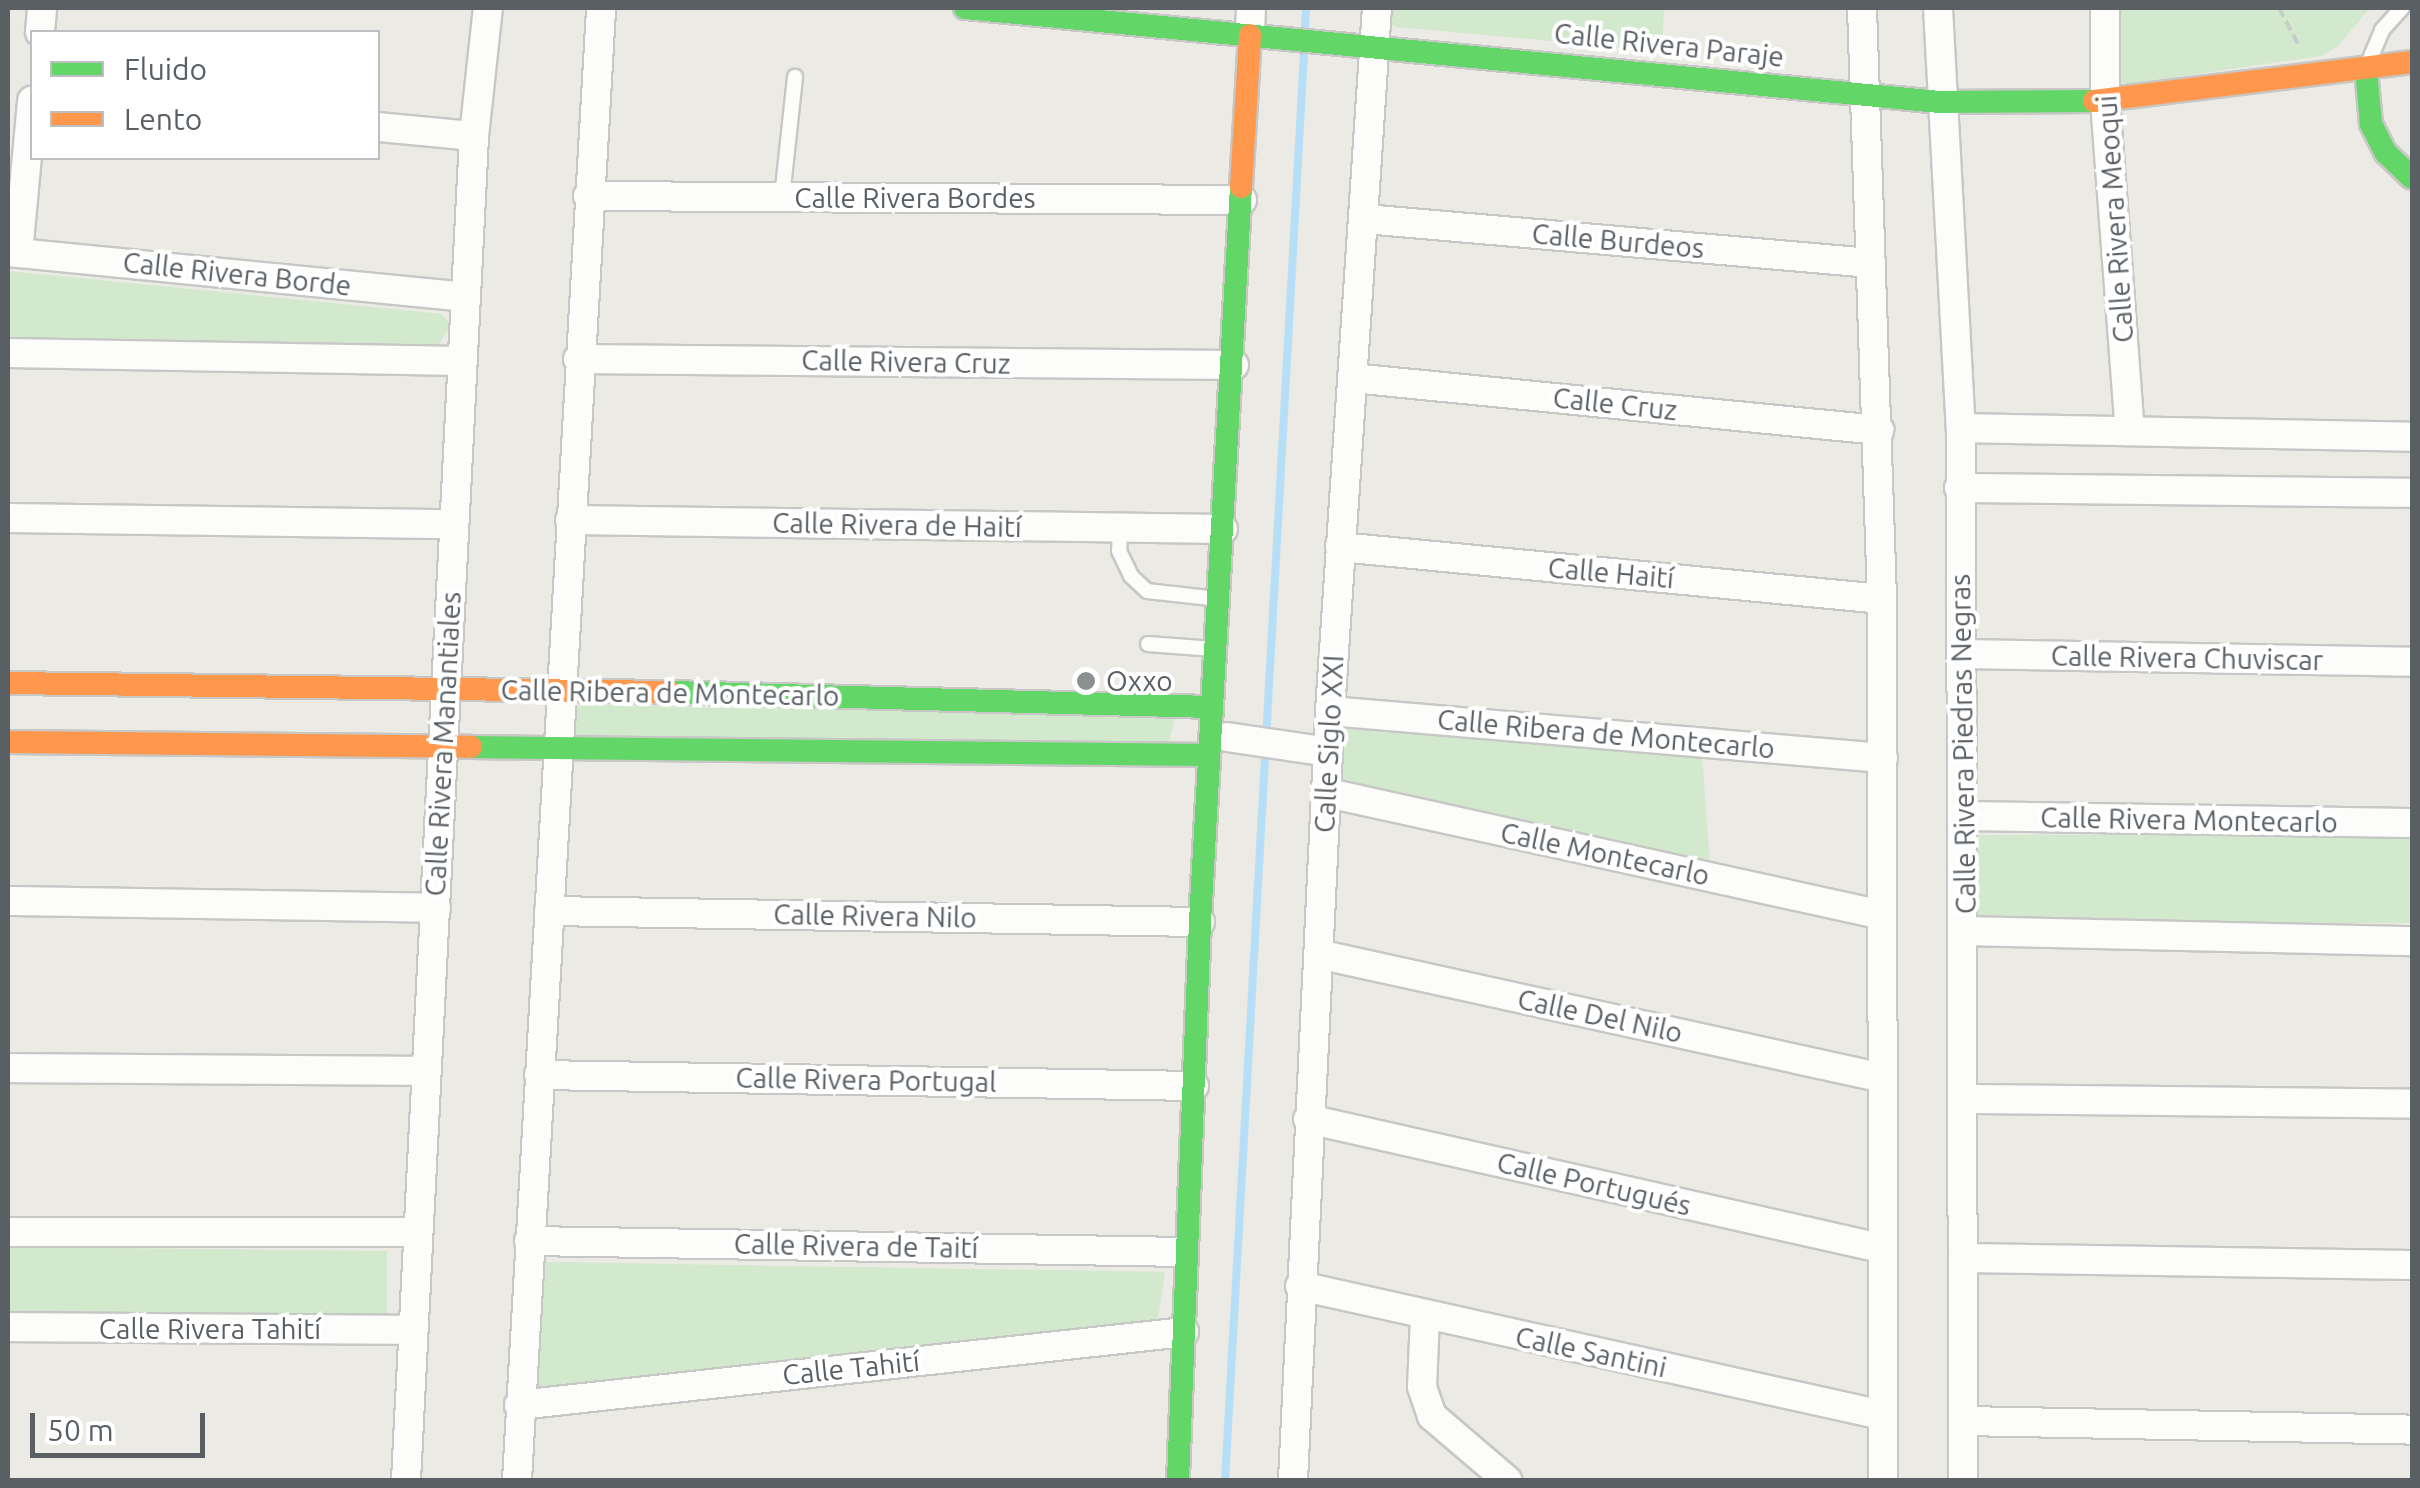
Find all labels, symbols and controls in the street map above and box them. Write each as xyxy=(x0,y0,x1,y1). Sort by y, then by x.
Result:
street label: Calle Rivera Paraje xyxy=(1552,16,1786,74)
legend xyxy=(30,30,380,160)
text: Fluido xyxy=(124,52,207,86)
street label: Calle Rivera Meoqui xyxy=(2090,94,2140,344)
text: Lento xyxy=(124,102,202,136)
street label: Calle Rivera Bordes xyxy=(794,181,1036,215)
street label: Calle Burdeos xyxy=(1530,217,1706,265)
street label: Calle Rivera Borde xyxy=(121,245,353,303)
street label: Calle Rivera Cruz xyxy=(801,343,1011,381)
street label: Calle Cruz xyxy=(1551,381,1679,427)
street label: Calle Rivera de Haití xyxy=(772,506,1022,544)
street label: Calle Haití xyxy=(1546,551,1676,595)
street label: Calle Rivera Piedras Negras xyxy=(1943,574,1983,914)
street label: Calle Rivera Manantiales xyxy=(418,591,468,897)
street label: Calle Rivera Chuviscar xyxy=(2051,639,2323,677)
street label: Calle Siglo XXI xyxy=(1308,654,1350,834)
place label: Oxxo xyxy=(1106,664,1173,698)
marker: Oxxo xyxy=(1075,670,1097,692)
street label: Calle Ribera de Montecarlo xyxy=(500,673,840,713)
street label: Calle Ribera de Montecarlo xyxy=(1436,703,1776,765)
street label: Calle Rivera Montecarlo xyxy=(2040,801,2338,839)
street label: Calle Montecarlo xyxy=(1497,815,1713,893)
street label: Calle Rivera Nilo xyxy=(773,897,977,935)
street label: Calle Del Nilo xyxy=(1515,982,1685,1050)
street label: Calle Rivera Portugal xyxy=(735,1061,997,1099)
street label: Calle Portugués xyxy=(1494,1145,1694,1223)
street label: Calle Rivera de Taití xyxy=(733,1227,979,1265)
street label: Calle Rivera Tahití xyxy=(99,1312,321,1346)
street label: Calle Santini xyxy=(1512,1320,1670,1384)
street label: Calle Tahití xyxy=(781,1344,921,1392)
scale bar xyxy=(35,1393,210,1455)
text: 50 m xyxy=(47,1413,114,1447)

